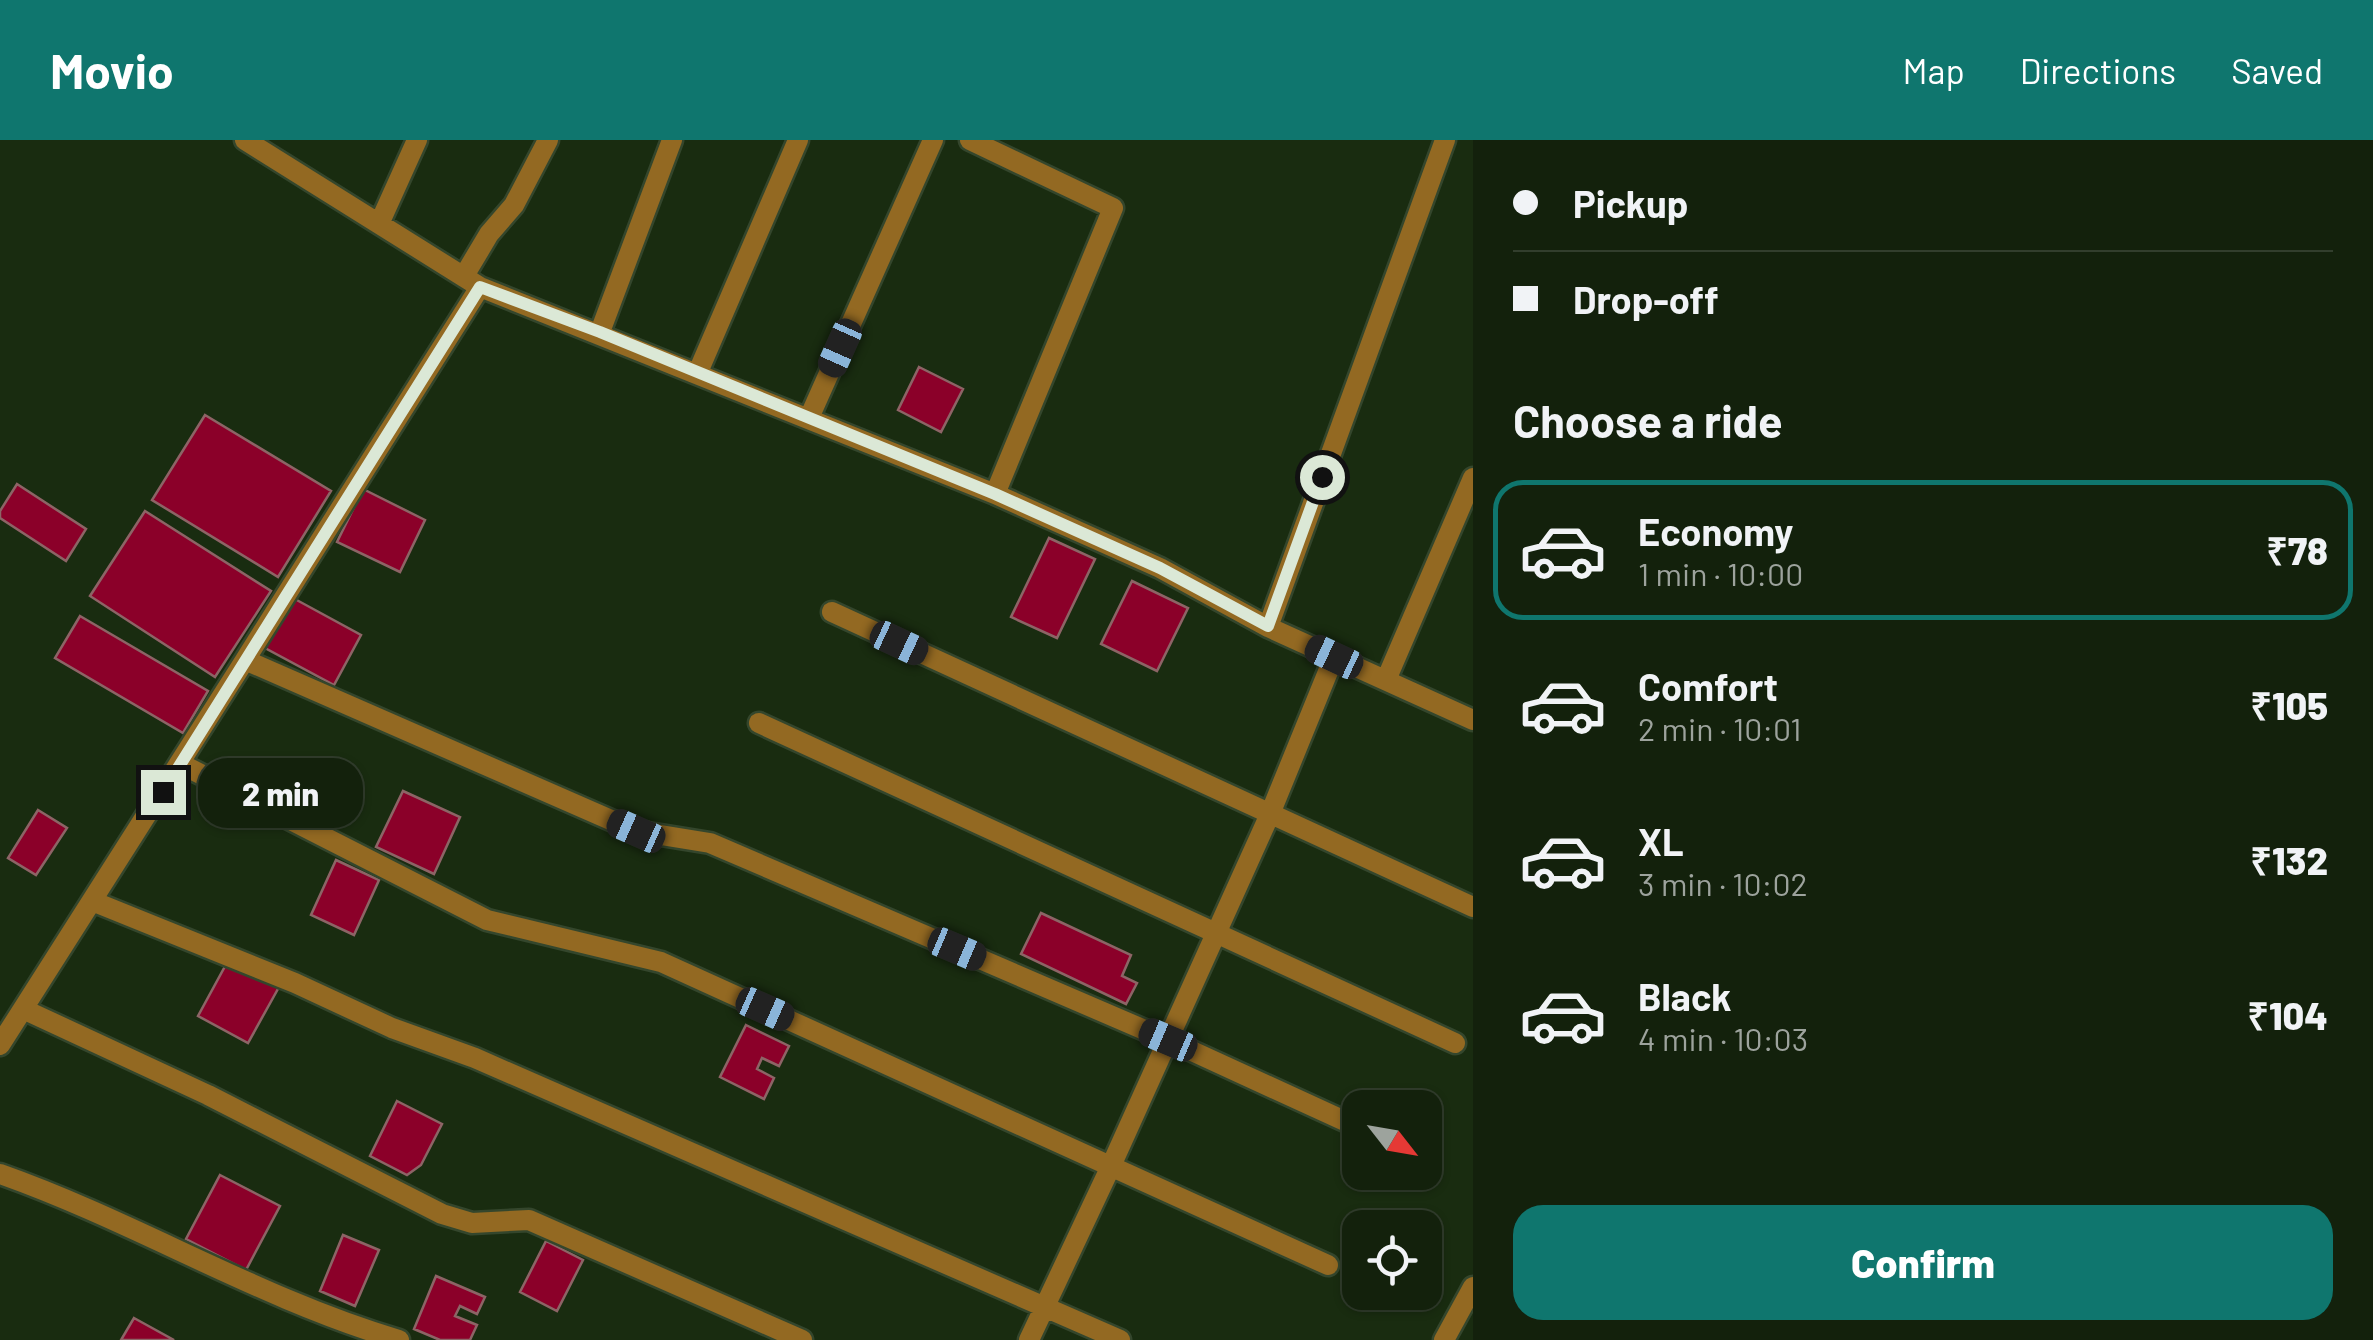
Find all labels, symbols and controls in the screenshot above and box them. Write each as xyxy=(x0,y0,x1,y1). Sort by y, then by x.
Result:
text: Movio xyxy=(50,41,174,99)
text: Map xyxy=(1903,49,1965,91)
text: Directions xyxy=(2020,49,2176,91)
text: Saved xyxy=(2231,49,2323,91)
text: Pickup xyxy=(1573,180,1688,226)
text: Drop-off xyxy=(1573,276,1719,322)
car xyxy=(814,314,866,382)
text: Choose a ride xyxy=(1513,393,1783,447)
route start xyxy=(1300,455,1345,500)
icon: car xyxy=(1518,505,1608,595)
text: Economy xyxy=(1638,508,1793,554)
text: ₹78 xyxy=(2266,527,2328,573)
text: 1 min · 10:00 xyxy=(1638,554,1803,592)
car xyxy=(865,617,933,669)
car xyxy=(1300,631,1368,683)
icon: car xyxy=(1518,660,1608,750)
text: Comfort xyxy=(1638,663,1778,709)
text: ₹105 xyxy=(2250,682,2328,728)
text: 2 min · 10:01 xyxy=(1638,709,1801,747)
callout: 2 min xyxy=(198,757,363,827)
route end xyxy=(141,770,186,815)
text: 2 min xyxy=(242,774,319,812)
car xyxy=(602,805,670,857)
icon: car xyxy=(1518,815,1608,905)
text: XL xyxy=(1638,818,1684,864)
text: ₹132 xyxy=(2250,837,2328,883)
text: 3 min · 10:02 xyxy=(1638,864,1808,902)
car xyxy=(924,923,990,975)
icon: car xyxy=(1518,970,1608,1060)
text: Black xyxy=(1638,973,1732,1019)
car xyxy=(731,983,799,1035)
text: ₹104 xyxy=(2247,992,2328,1038)
car xyxy=(1135,1014,1201,1066)
text: 4 min · 10:03 xyxy=(1638,1019,1808,1057)
north arrow xyxy=(1342,1090,1442,1190)
map controls xyxy=(1342,1090,1442,1310)
button: Confirm xyxy=(1513,1205,2333,1320)
button: locate xyxy=(1342,1210,1442,1310)

